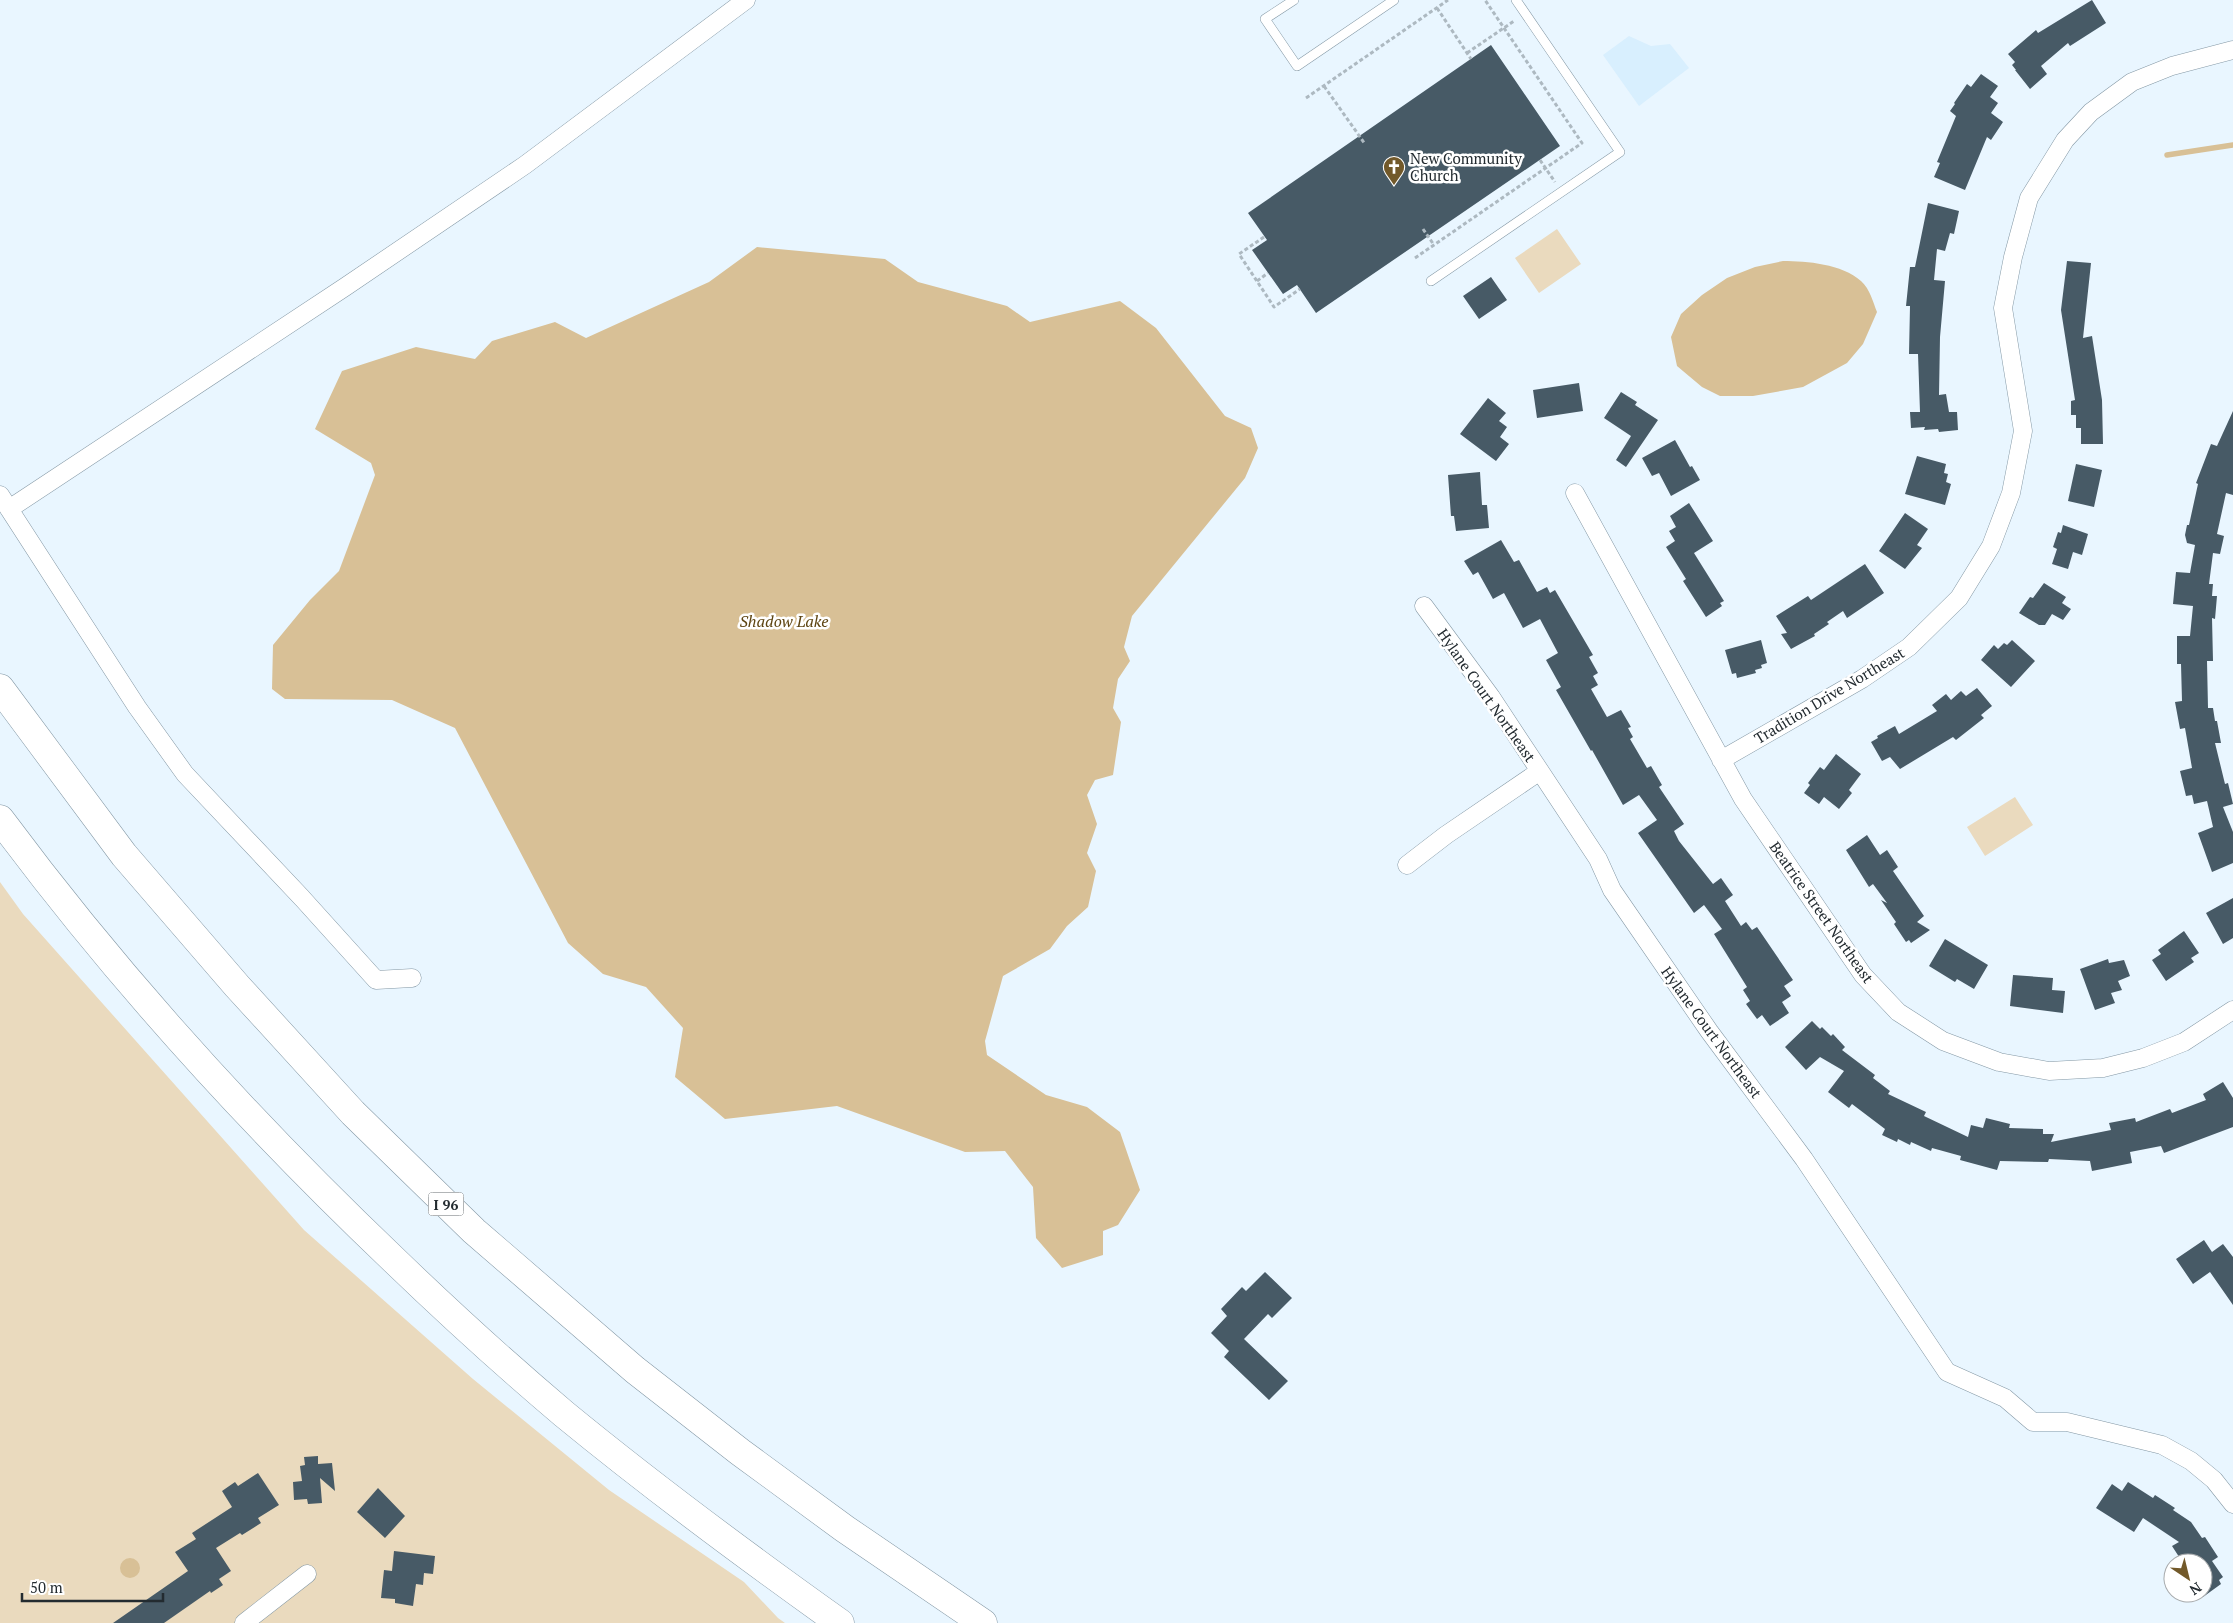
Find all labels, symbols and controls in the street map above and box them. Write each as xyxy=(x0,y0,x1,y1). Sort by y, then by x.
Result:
place label: New Community Church xyxy=(1410,148,1522,185)
church icon: New Community Church xyxy=(1382,155,1406,186)
water label: Shadow Lake xyxy=(739,610,829,632)
street label: Hylane Court Northeast xyxy=(1433,624,1541,766)
street label: Tradition Drive Northeast xyxy=(1750,642,1908,748)
street label: Beatrice Street Northeast xyxy=(1766,837,1879,987)
street label: Hylane Court Northeast xyxy=(1657,962,1767,1102)
road number: I 96 xyxy=(428,1192,464,1216)
north arrow xyxy=(2163,1553,2213,1603)
scale bar xyxy=(22,1570,164,1602)
text: 50 m xyxy=(30,1577,63,1597)
text: N xyxy=(2186,1578,2206,1600)

